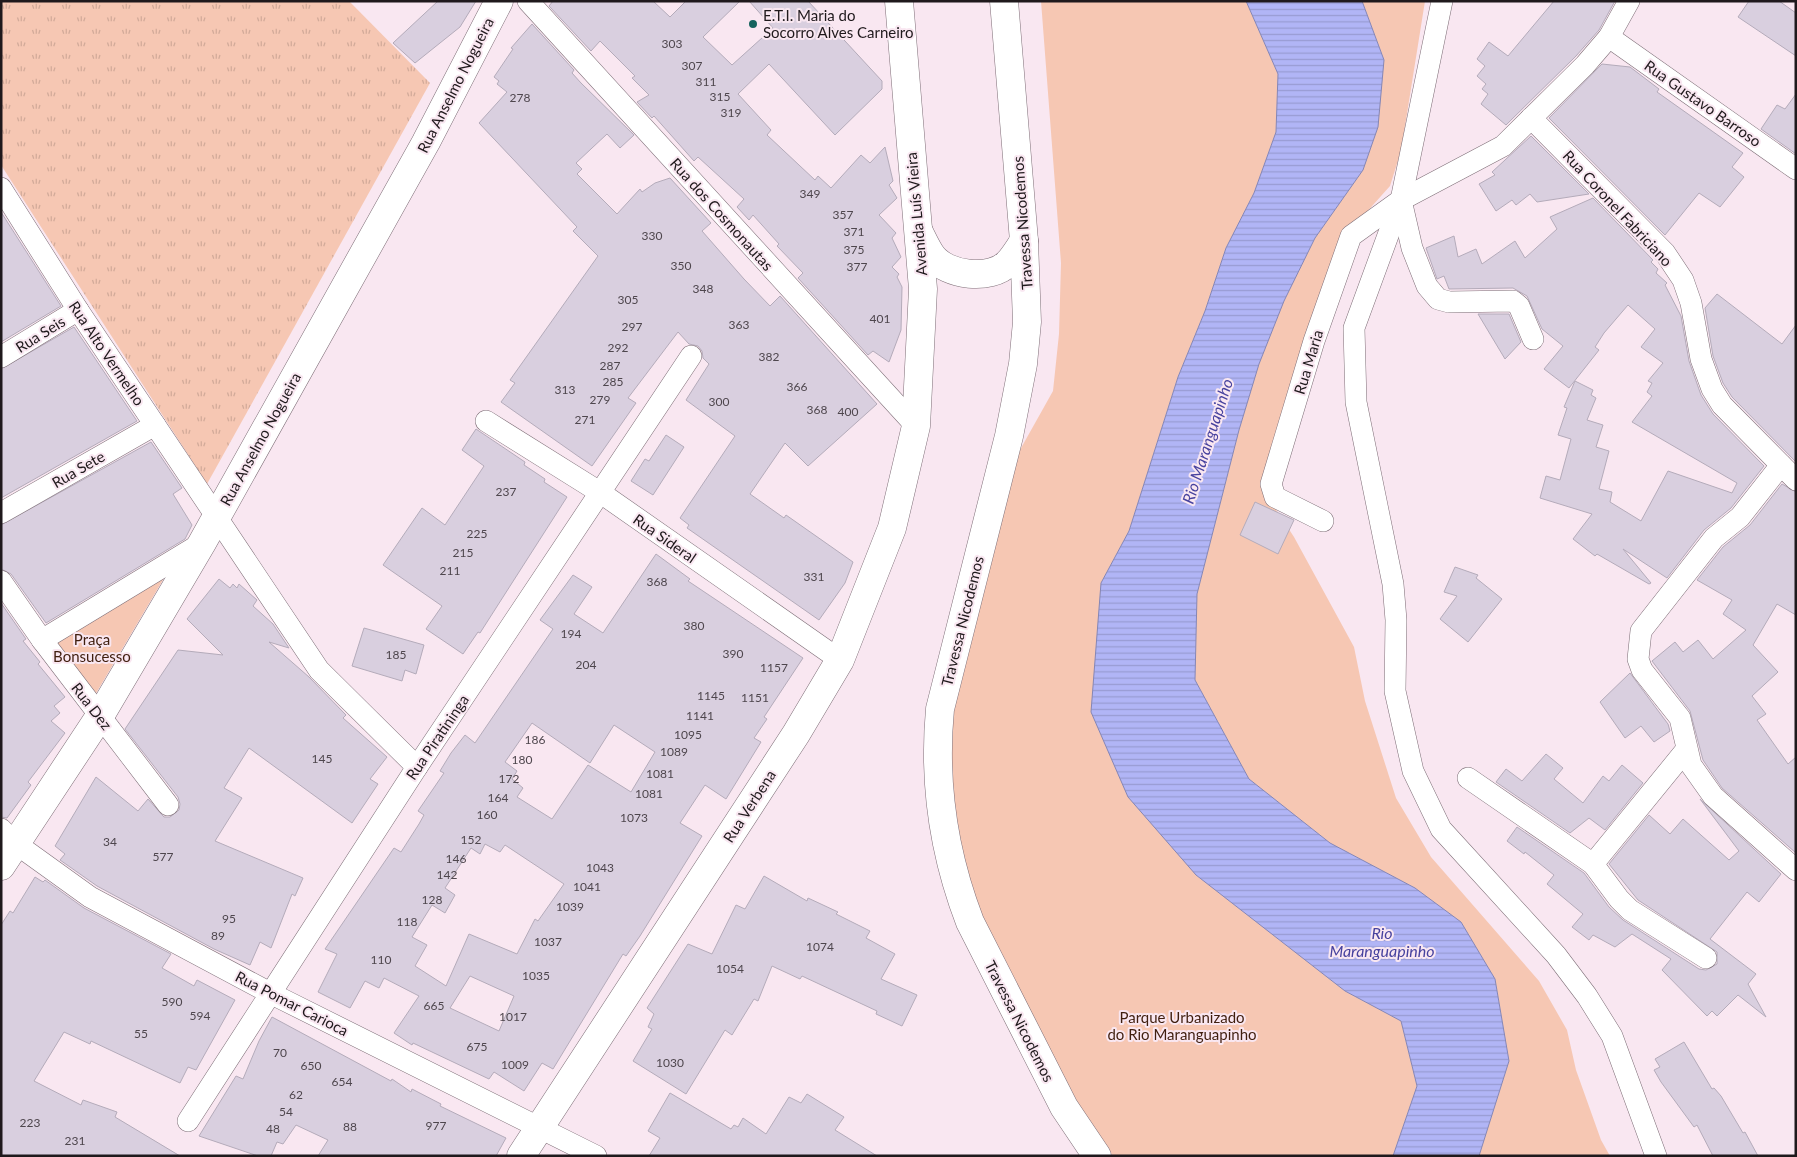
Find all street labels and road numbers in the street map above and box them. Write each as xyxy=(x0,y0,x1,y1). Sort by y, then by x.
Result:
street label: Rua Anselmo Nogueira xyxy=(413,14,497,156)
street label: Rua Gustavo Barroso xyxy=(1641,56,1765,150)
street label: Rua Coronel Fabriciano xyxy=(1560,146,1676,270)
street label: Avenida Luís Vieira xyxy=(902,152,930,276)
street label: Rua dos Cosmonautas xyxy=(667,154,777,274)
street label: Travessa Nicodemos xyxy=(1008,156,1036,290)
street label: Rua Alto Vermelho xyxy=(65,297,149,409)
street label: Rua Seis xyxy=(12,312,68,356)
street label: Rua Maria xyxy=(1290,328,1326,396)
street label: Rua Anselmo Nogueira xyxy=(216,369,304,509)
street label: Rua Sete xyxy=(48,447,108,491)
street label: Rua Sideral xyxy=(630,510,700,566)
street label: Travessa Nicodemos xyxy=(937,554,987,688)
street label: Rua Dez xyxy=(68,679,116,733)
street label: Rua Piratininga xyxy=(402,691,472,783)
street label: Rua Verbena xyxy=(719,766,779,846)
street label: Travessa Nicodemos xyxy=(982,957,1058,1085)
street label: Rua Pomar Carioca xyxy=(233,967,351,1039)

